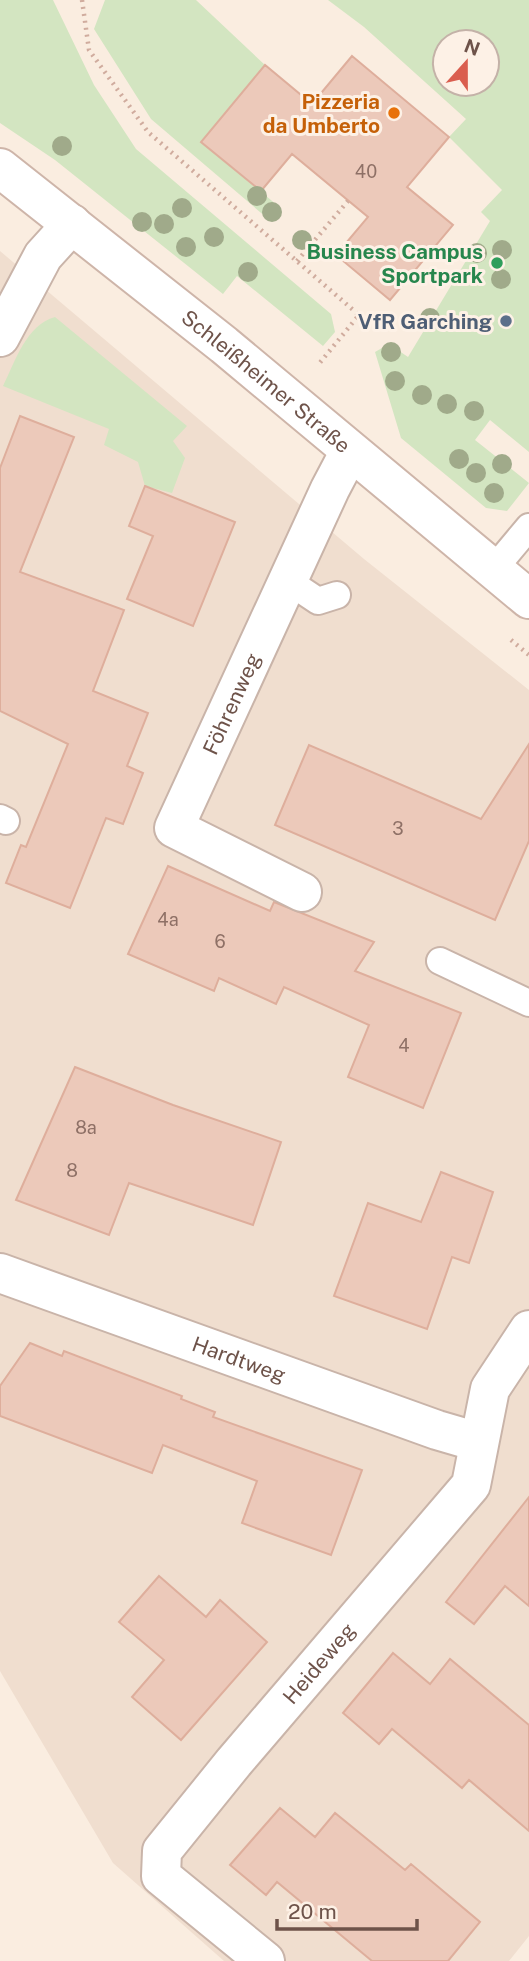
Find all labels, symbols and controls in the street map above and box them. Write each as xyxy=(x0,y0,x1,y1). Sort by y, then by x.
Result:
north arrow xyxy=(431,28,501,98)
text: N xyxy=(461,34,483,60)
place label: Pizzeria da Umberto xyxy=(263,89,380,138)
marker: Pizzeria da Umberto xyxy=(386,105,402,121)
house number: 40 xyxy=(355,161,377,182)
place label: Business Campus Sportpark xyxy=(306,239,483,288)
marker: Business Campus Sportpark xyxy=(489,255,505,271)
street label: Schleißheimer Straße xyxy=(177,304,356,458)
place label: VfR Garching xyxy=(358,309,492,334)
marker: VfR Garching xyxy=(498,313,514,329)
street label: Föhrenweg xyxy=(197,649,265,758)
house number: 3 xyxy=(392,818,404,839)
house number: 4a xyxy=(157,909,179,930)
house number: 6 xyxy=(214,931,226,952)
house number: 4 xyxy=(398,1035,410,1056)
house number: 8a xyxy=(75,1117,97,1138)
house number: 8 xyxy=(66,1160,78,1181)
street label: Hardtweg xyxy=(189,1331,289,1387)
street label: Heideweg xyxy=(277,1618,360,1709)
scale bar xyxy=(277,1888,417,1932)
text: 20 m xyxy=(288,1899,337,1924)

